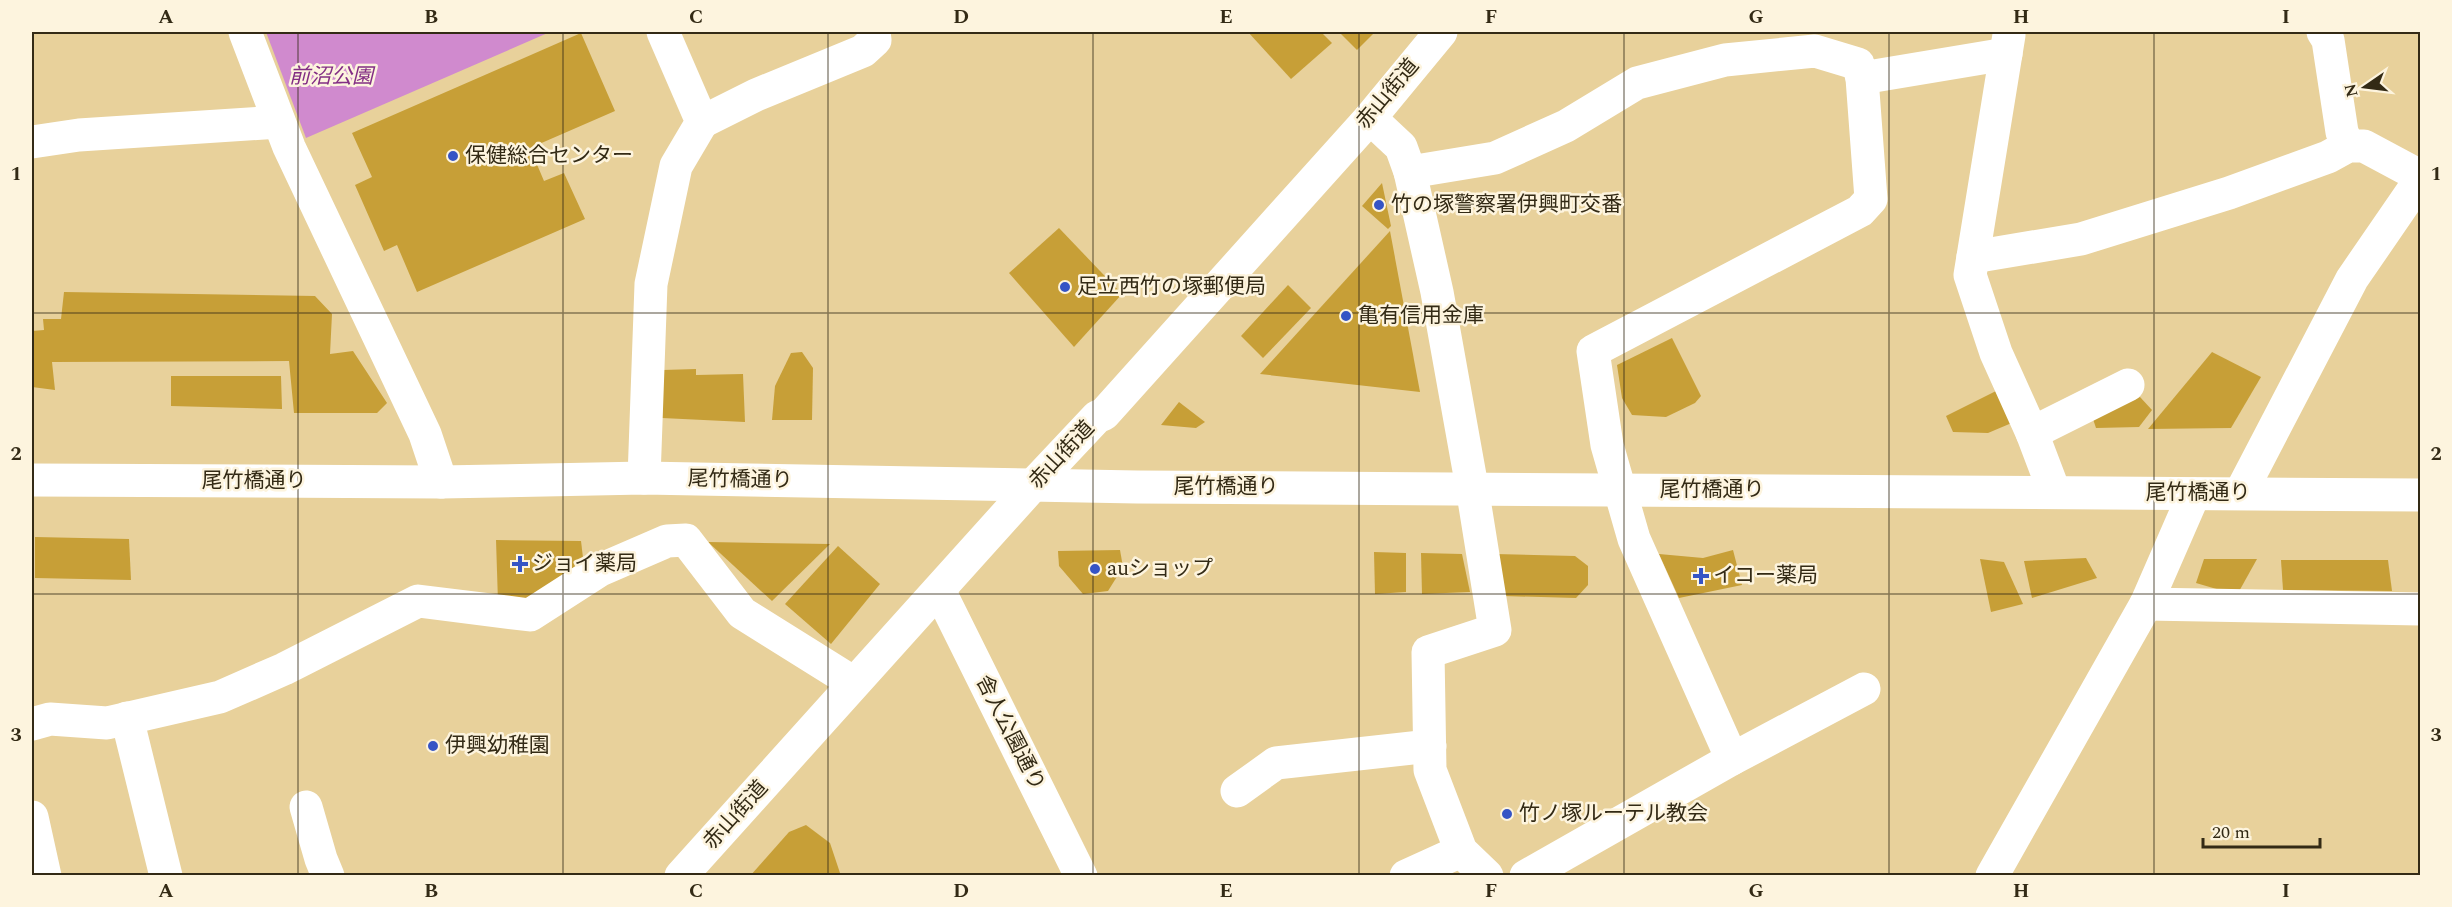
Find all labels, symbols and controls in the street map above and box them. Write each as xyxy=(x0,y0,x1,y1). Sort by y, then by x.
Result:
text: A xyxy=(158,2,174,32)
text: B xyxy=(424,2,438,32)
text: C xyxy=(689,2,703,32)
text: D xyxy=(953,2,969,32)
text: E xyxy=(1219,2,1233,32)
text: F xyxy=(1485,2,1497,32)
text: G xyxy=(1748,2,1764,32)
text: H xyxy=(2013,2,2029,32)
text: I xyxy=(2282,2,2290,32)
street label: 赤山街道 xyxy=(1349,52,1427,136)
north arrow xyxy=(2335,57,2395,117)
park label: 前沼公園 xyxy=(289,61,376,93)
text: N xyxy=(2338,81,2365,100)
place label: 保健総合センター xyxy=(465,140,633,172)
marker: 保健総合センター xyxy=(446,149,460,163)
text: 1 xyxy=(10,159,22,189)
text: 1 xyxy=(2430,159,2442,189)
place label: 竹の塚警察署伊興町交番 xyxy=(1391,189,1622,221)
marker: 竹の塚警察署伊興町交番 xyxy=(1372,198,1386,212)
place label: 足立西竹の塚郵便局 xyxy=(1077,271,1266,303)
marker: 足立西竹の塚郵便局 xyxy=(1058,280,1072,294)
place label: 亀有信用金庫 xyxy=(1358,300,1484,332)
marker: 亀有信用金庫 xyxy=(1339,309,1353,323)
street label: 赤山街道 xyxy=(1022,413,1102,497)
text: 2 xyxy=(10,439,22,469)
text: 2 xyxy=(2430,439,2442,469)
street label: 尾竹橋通り xyxy=(687,463,793,497)
street label: 尾竹橋通り xyxy=(202,465,307,497)
street label: 尾竹橋通り xyxy=(1174,471,1279,503)
street label: 尾竹橋通り xyxy=(1660,474,1765,506)
street label: 尾竹橋通り xyxy=(2146,477,2251,509)
place label: ジョイ薬局 xyxy=(532,548,637,580)
place label: auショップ xyxy=(1107,553,1213,585)
marker: ジョイ薬局 xyxy=(513,557,527,571)
place label: イコー薬局 xyxy=(1713,560,1818,592)
marker: auショップ xyxy=(1088,562,1102,576)
marker: イコー薬局 xyxy=(1694,569,1708,583)
street label: 舎人公園通り xyxy=(967,670,1053,796)
text: 3 xyxy=(10,720,22,750)
text: 3 xyxy=(2430,720,2442,750)
place label: 伊興幼稚園 xyxy=(445,730,550,762)
marker: 伊興幼稚園 xyxy=(426,739,440,753)
street label: 赤山街道 xyxy=(696,773,776,857)
place label: 竹ノ塚ルーテル教会 xyxy=(1519,798,1708,830)
marker: 竹ノ塚ルーテル教会 xyxy=(1500,807,1514,821)
scale bar xyxy=(2203,811,2320,849)
text: 20 m xyxy=(2212,819,2250,846)
text: A xyxy=(158,876,174,906)
text: B xyxy=(424,876,438,906)
text: C xyxy=(689,876,703,906)
text: D xyxy=(953,876,969,906)
text: E xyxy=(1219,876,1233,906)
text: F xyxy=(1485,876,1497,906)
text: G xyxy=(1748,876,1764,906)
text: H xyxy=(2013,876,2029,906)
text: I xyxy=(2282,876,2290,906)

